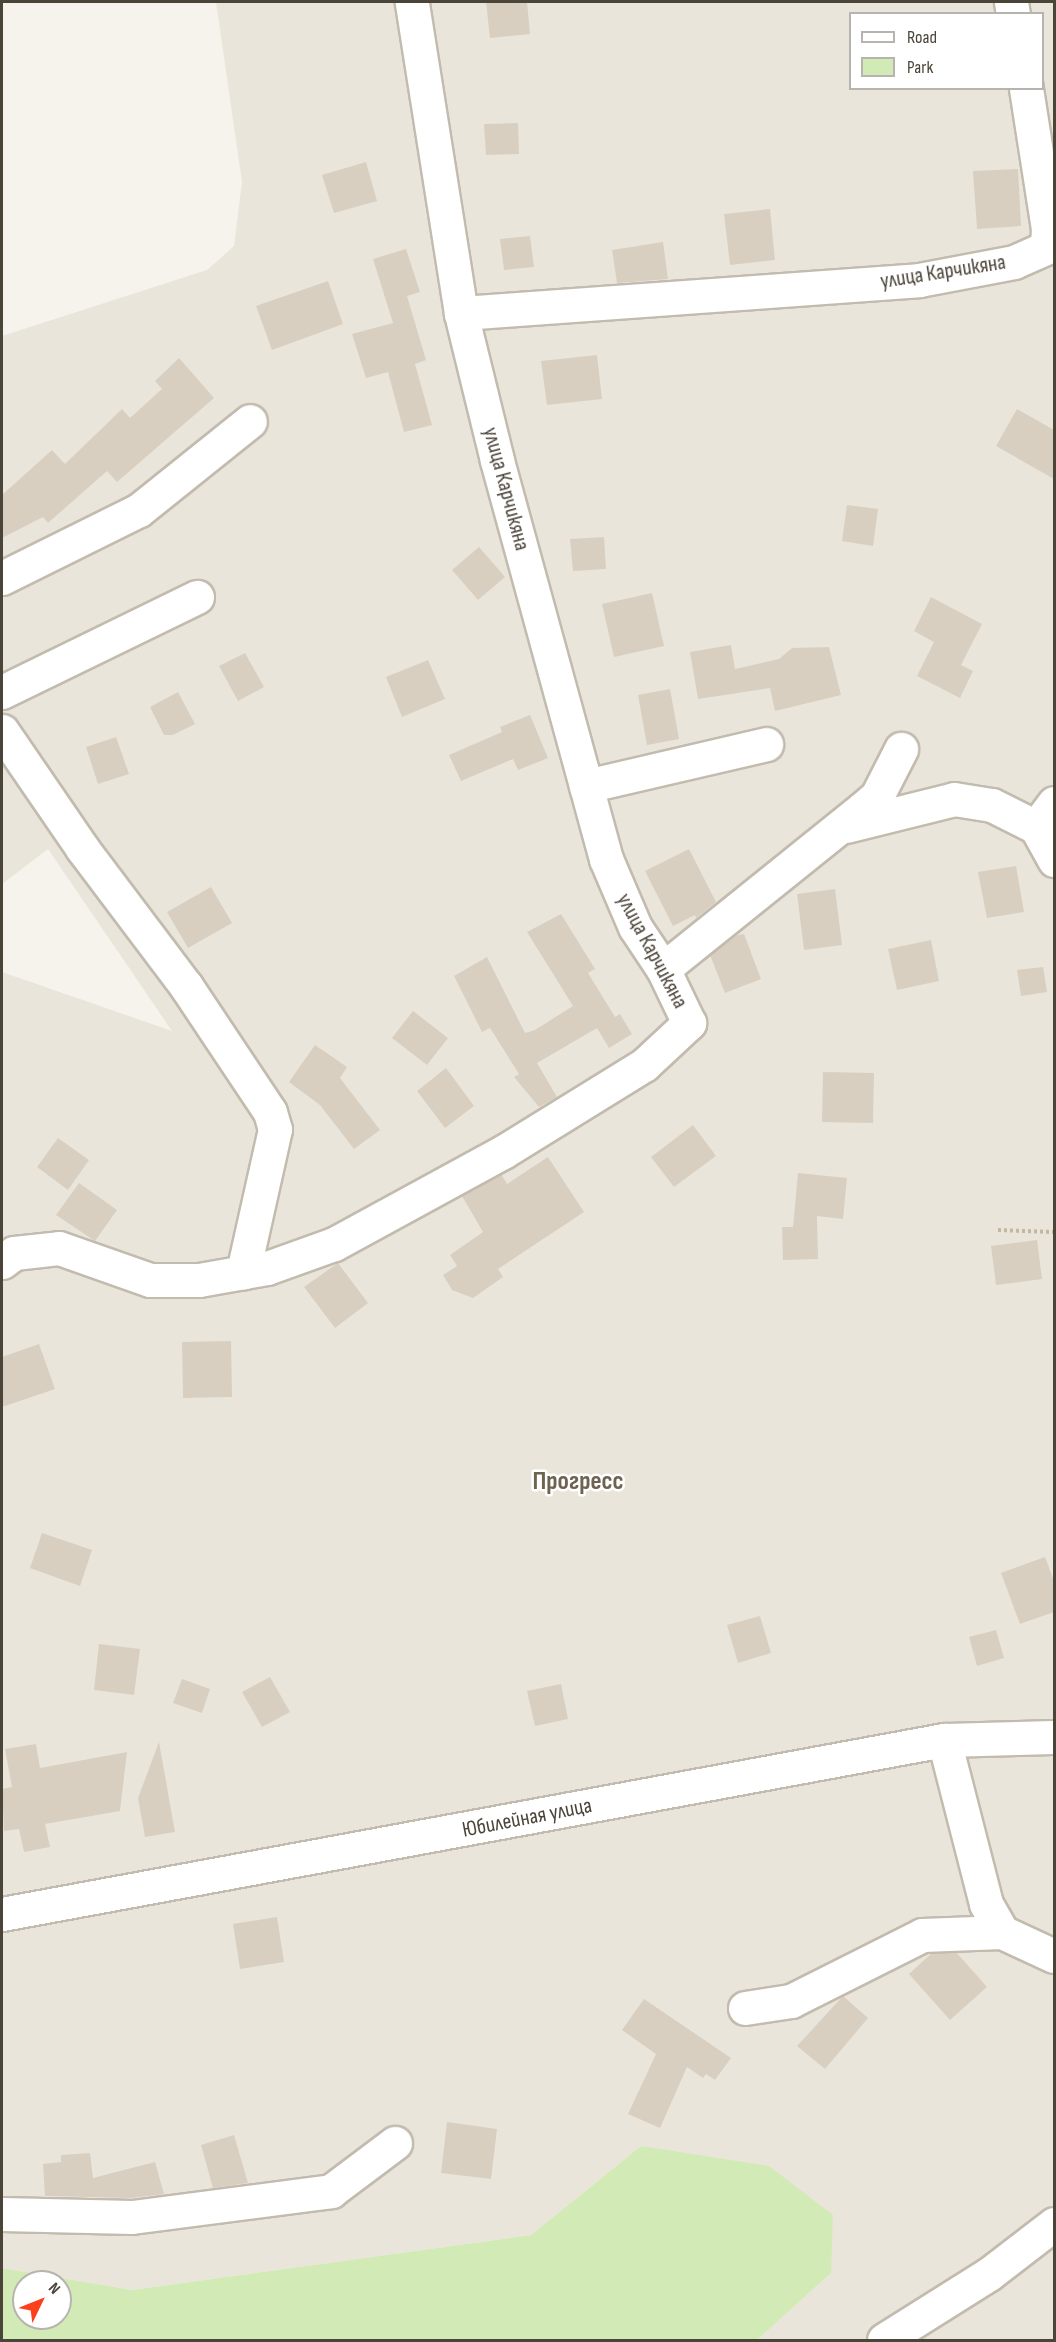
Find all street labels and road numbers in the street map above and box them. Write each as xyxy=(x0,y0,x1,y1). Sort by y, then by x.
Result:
street label: улица Карчикяна xyxy=(878,249,1008,295)
street label: улица Карчикяна xyxy=(477,424,535,554)
street label: улица Карчикяна xyxy=(611,889,693,1013)
street label: Юбилейная улица xyxy=(460,1792,594,1844)

